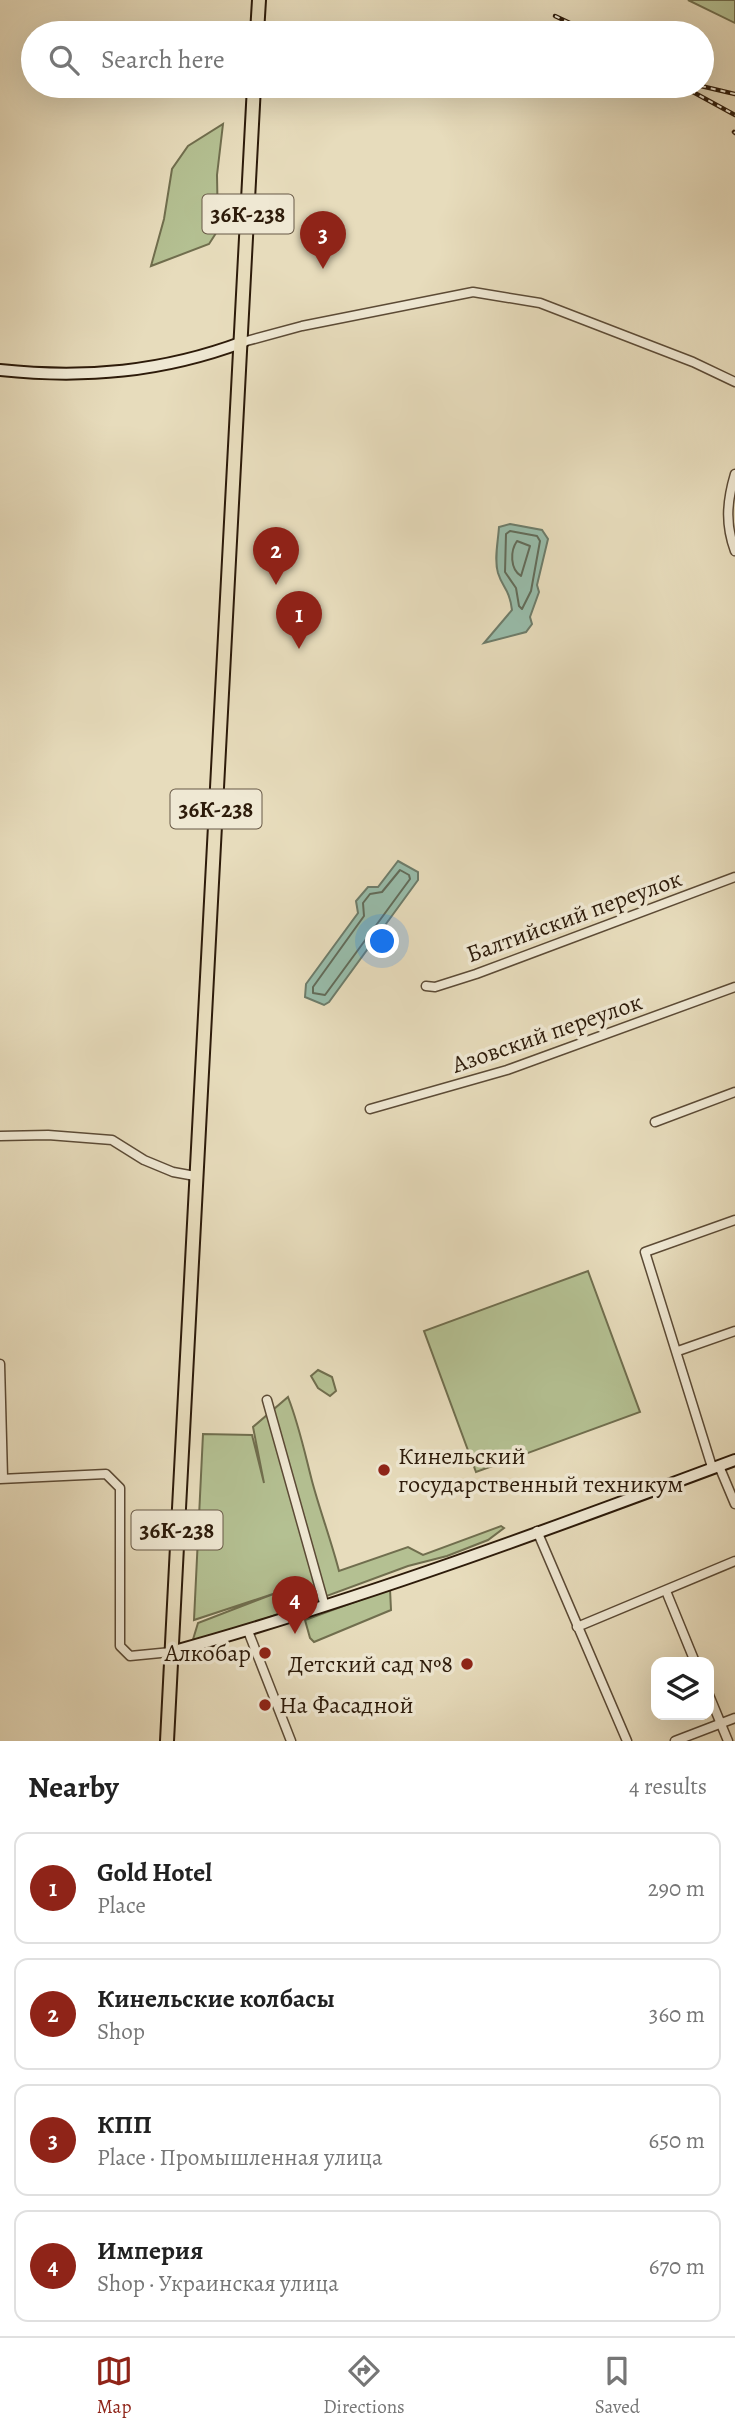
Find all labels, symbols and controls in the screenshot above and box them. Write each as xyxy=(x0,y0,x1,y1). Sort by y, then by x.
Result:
search box xyxy=(21,21,714,98)
icon: search xyxy=(45,41,83,79)
text: Search here xyxy=(101,42,225,77)
road number: 36К-238 xyxy=(202,195,294,234)
pin: 3 xyxy=(300,211,346,269)
pin: 2 xyxy=(253,527,299,585)
pin: 1 xyxy=(276,591,322,649)
road number: 36К-238 xyxy=(170,790,262,828)
street label: Балтийский переулок xyxy=(462,862,686,970)
your location xyxy=(365,924,399,958)
street label: Азовский переулок xyxy=(447,985,646,1081)
place label: Кинельский государственный техникум xyxy=(398,1440,683,1500)
marker: Кинельский государственный техникум xyxy=(376,1462,392,1478)
road number: 36К-238 xyxy=(132,1511,222,1550)
pin: 4 xyxy=(272,1576,318,1634)
place label: Алкобар xyxy=(164,1637,251,1669)
marker: Алкобар xyxy=(257,1645,273,1661)
place label: Детский сад №8 xyxy=(288,1648,453,1680)
marker: Детский сад №8 xyxy=(459,1656,475,1672)
map controls xyxy=(651,1657,714,1720)
button: layers xyxy=(651,1657,714,1720)
place label: На Фасадной xyxy=(279,1689,414,1721)
marker: На Фасадной xyxy=(257,1697,273,1713)
text: Nearby xyxy=(28,1767,119,1807)
text: 4 results xyxy=(629,1771,707,1802)
text: Gold Hotel xyxy=(97,1855,212,1890)
text: 1 xyxy=(49,1873,57,1904)
text: 290 m xyxy=(648,1873,705,1904)
text: Place xyxy=(97,1890,146,1921)
text: Кинельские колбасы xyxy=(97,1981,335,2016)
text: 2 xyxy=(47,1999,59,2030)
text: 360 m xyxy=(649,1999,705,2030)
text: Shop xyxy=(97,2016,145,2047)
text: КПП xyxy=(97,2107,152,2142)
text: 3 xyxy=(48,2125,58,2156)
text: 650 m xyxy=(649,2125,705,2156)
text: Place · Промышленная улица xyxy=(97,2142,383,2173)
text: Империя xyxy=(97,2233,203,2268)
text: 4 xyxy=(48,2251,58,2282)
text: 670 m xyxy=(649,2251,705,2282)
text: Shop · Украинская улица xyxy=(97,2268,339,2299)
tab: Map xyxy=(95,2352,133,2420)
tab: Directions xyxy=(323,2352,405,2420)
tab: Saved xyxy=(595,2352,640,2420)

